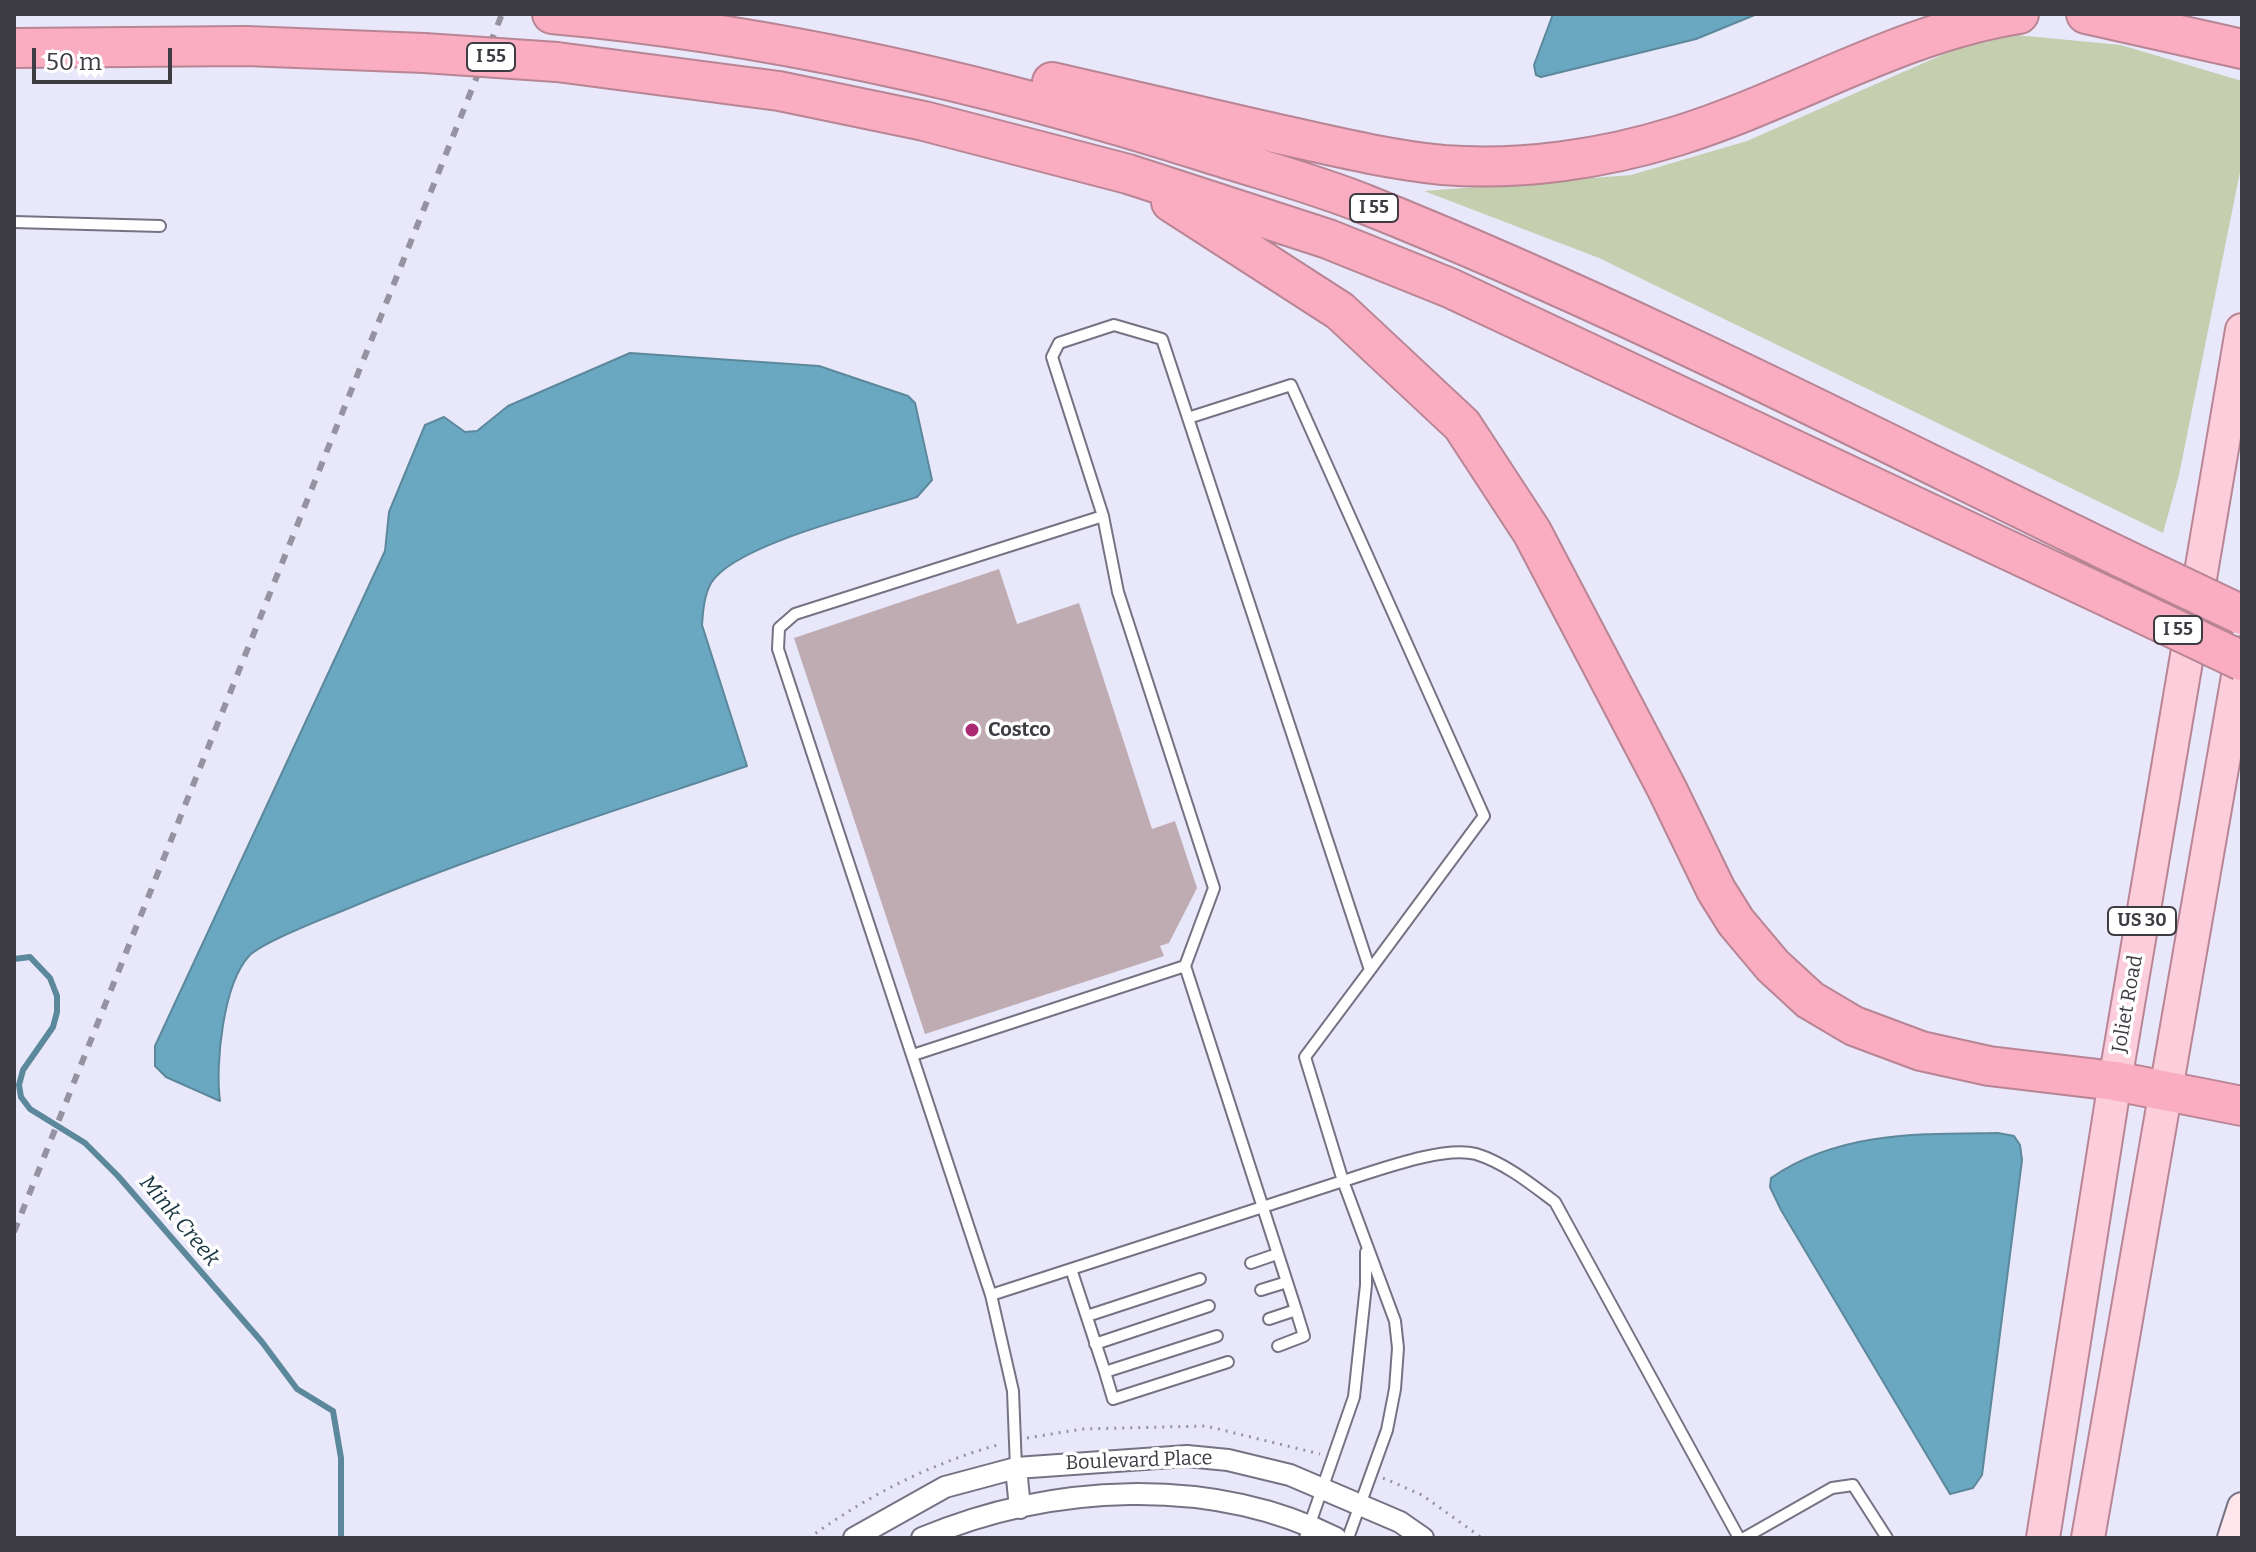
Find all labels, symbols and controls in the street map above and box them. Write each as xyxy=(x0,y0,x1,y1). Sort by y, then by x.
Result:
scale bar xyxy=(36,32,176,82)
road number: I 55 xyxy=(467,43,515,71)
text: 50 m xyxy=(46,48,102,76)
road number: I 55 xyxy=(1350,194,1398,222)
road number: I 55 xyxy=(2154,616,2202,644)
place label: Costco xyxy=(988,718,1051,742)
marker: Costco xyxy=(963,721,981,739)
road number: US 30 xyxy=(2108,907,2176,935)
street label: Joliet Road xyxy=(2108,953,2148,1055)
water label: Mink Creek xyxy=(133,1170,225,1272)
street label: Boulevard Place xyxy=(1065,1446,1213,1476)

